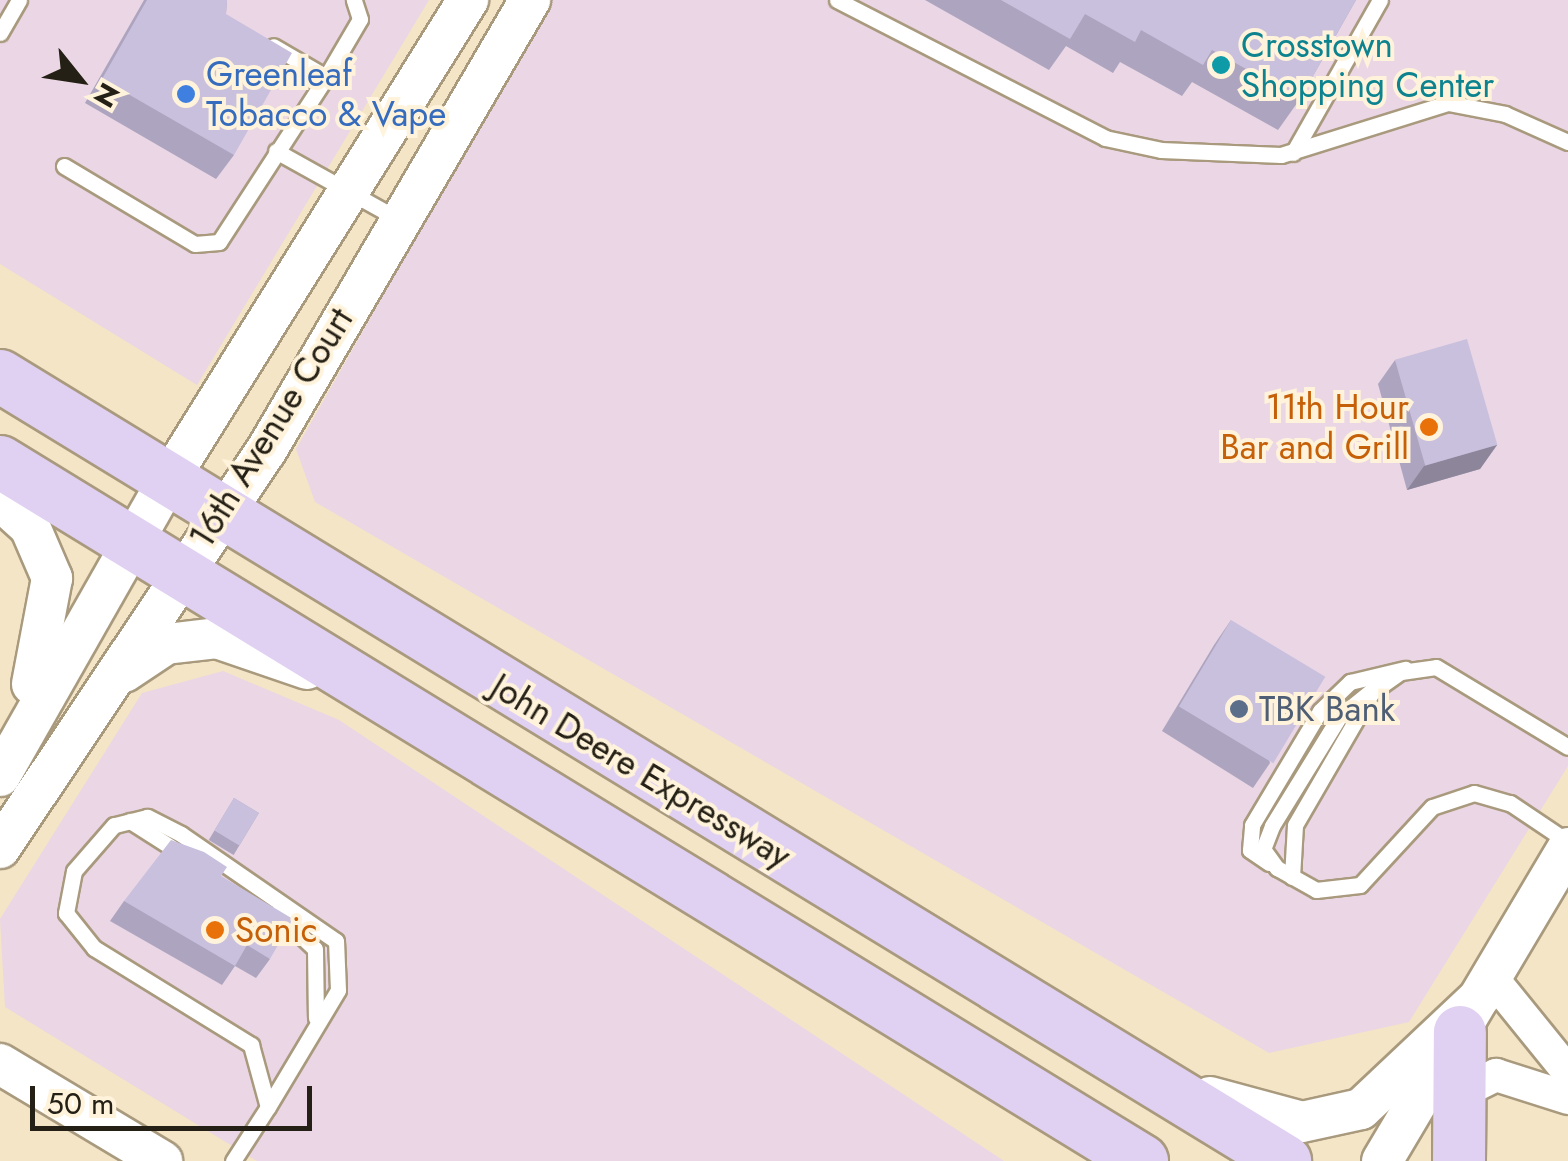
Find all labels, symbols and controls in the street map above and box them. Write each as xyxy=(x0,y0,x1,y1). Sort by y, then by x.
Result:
place label: Crosstown Shopping Center xyxy=(1241,24,1494,106)
north arrow xyxy=(30,30,130,130)
place label: Greenleaf Tobacco & Vape xyxy=(206,53,446,135)
marker: Crosstown Shopping Center xyxy=(1210,54,1232,76)
text: N xyxy=(83,75,130,115)
marker: Greenleaf Tobacco & Vape xyxy=(175,83,197,105)
street label: 16th Avenue Court xyxy=(180,300,362,556)
place label: 11th Hour Bar and Grill xyxy=(1220,386,1409,468)
marker: 11th Hour Bar and Grill xyxy=(1418,416,1440,438)
street label: John Deere Expressway xyxy=(484,665,798,877)
place label: TBK Bank xyxy=(1259,688,1395,730)
marker: TBK Bank xyxy=(1228,698,1250,720)
place label: Sonic xyxy=(235,909,317,951)
marker: Sonic xyxy=(204,919,226,941)
scale bar xyxy=(35,1066,318,1128)
text: 50 m xyxy=(47,1082,114,1125)

